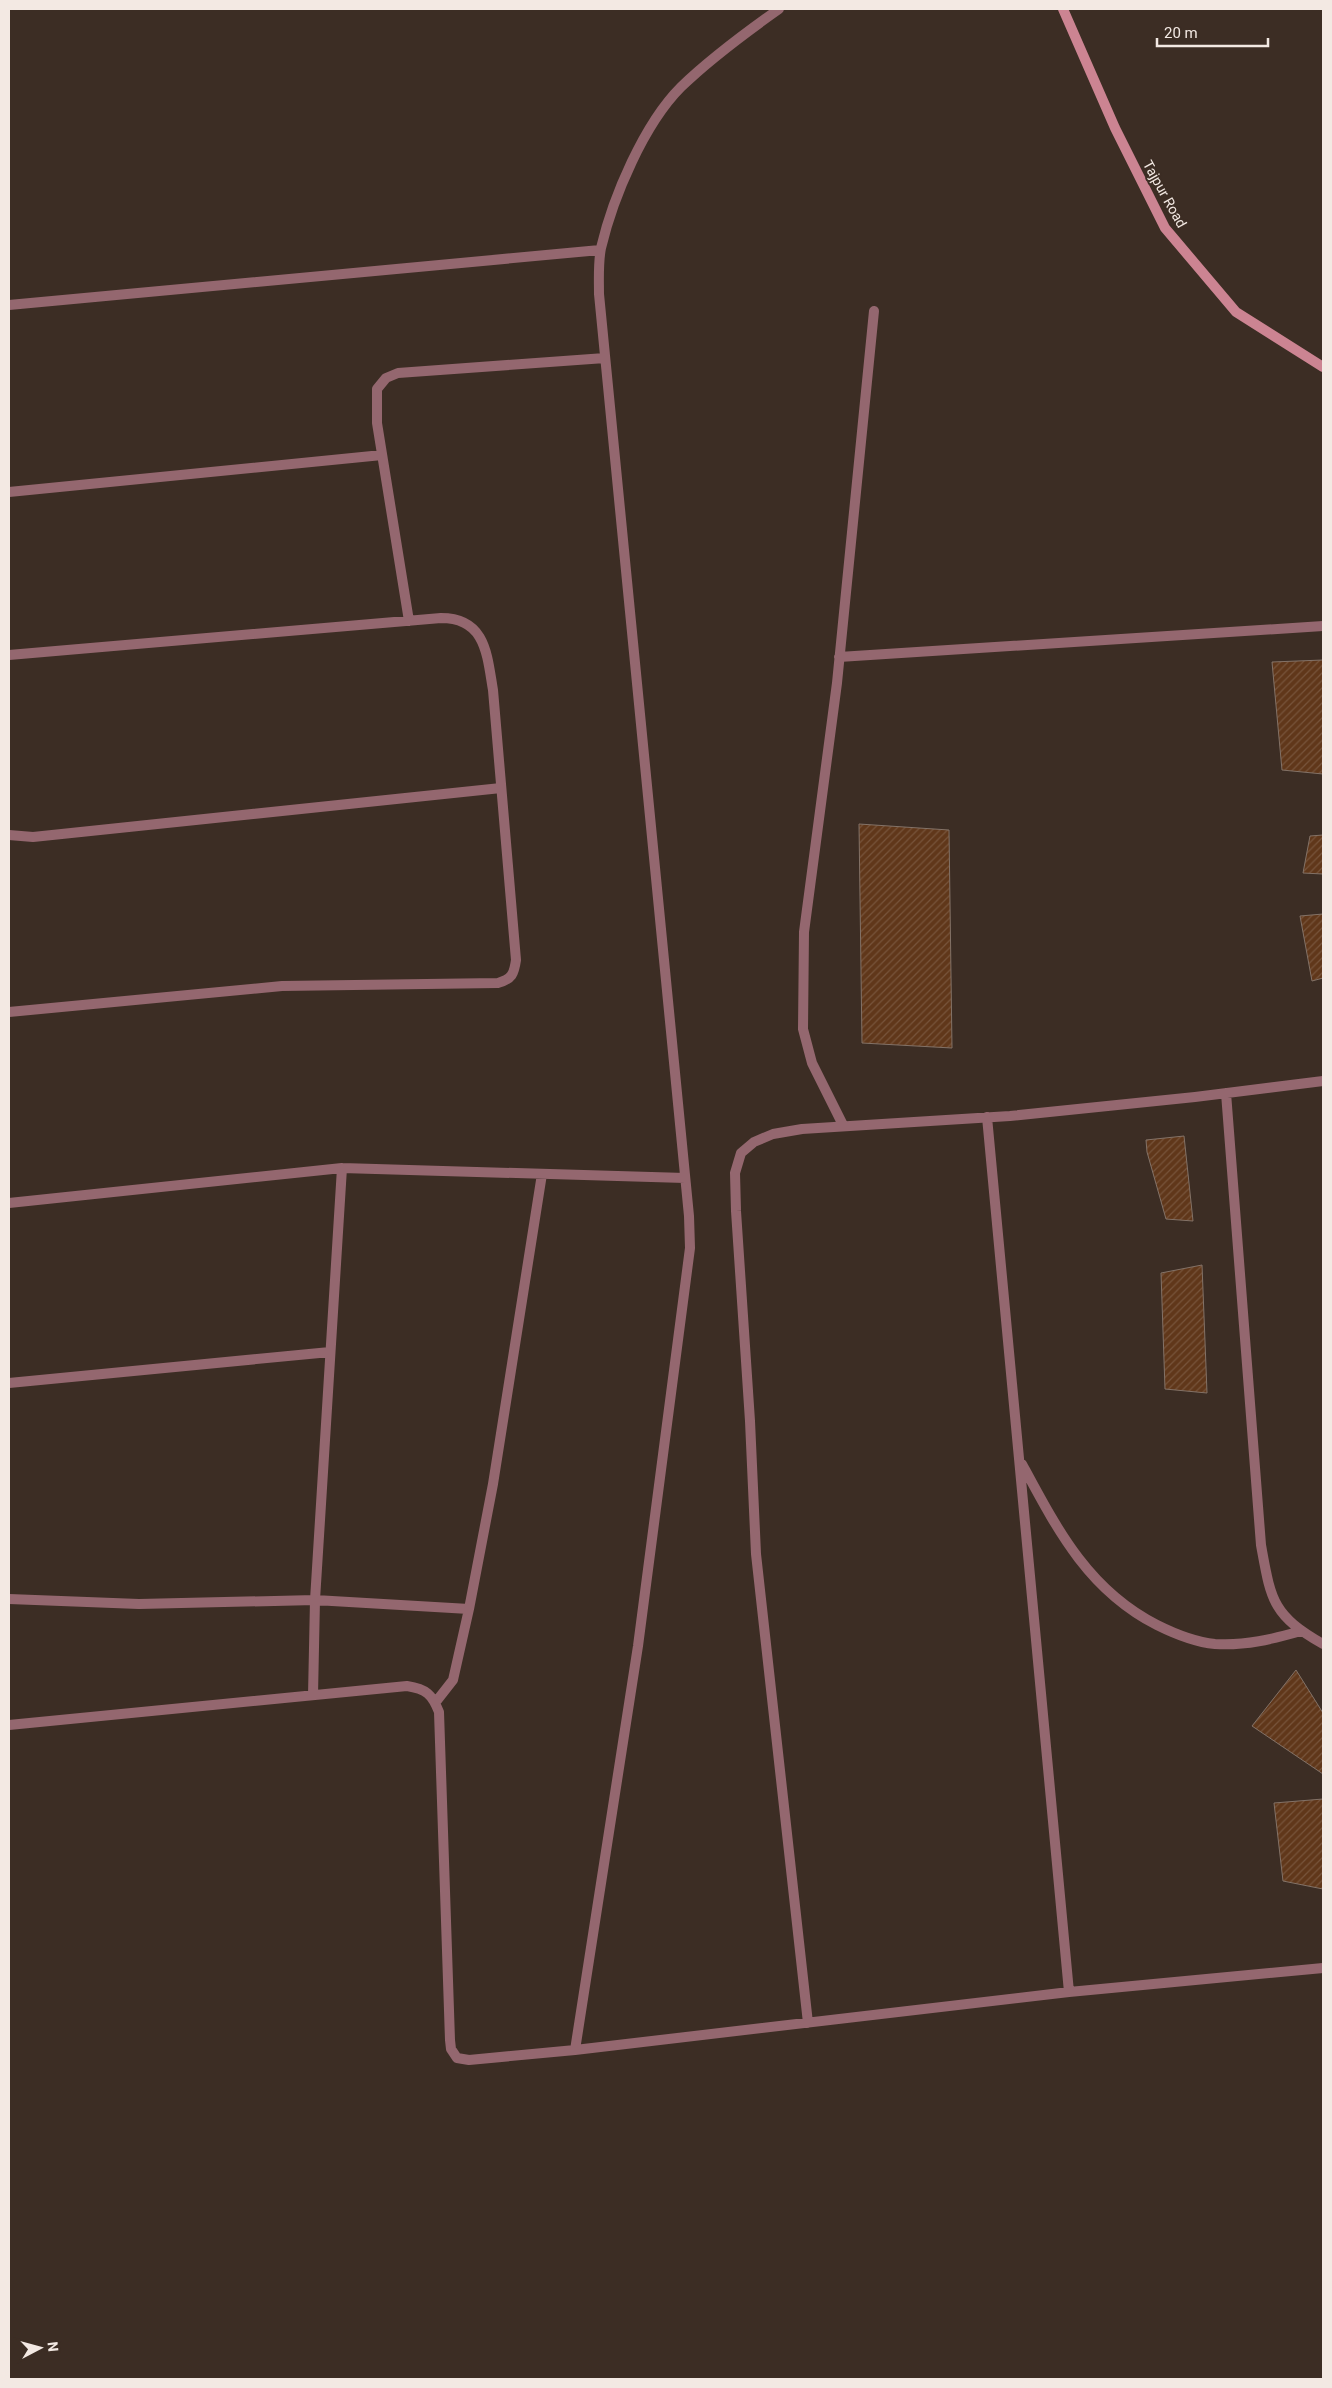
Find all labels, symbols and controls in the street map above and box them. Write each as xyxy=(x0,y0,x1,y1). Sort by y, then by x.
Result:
scale bar xyxy=(1157,15,1268,47)
text: 20 m xyxy=(1164,24,1198,42)
street label: Tajpur Road xyxy=(1140,158,1190,230)
north arrow xyxy=(15,2323,65,2373)
text: N xyxy=(44,2341,61,2352)

